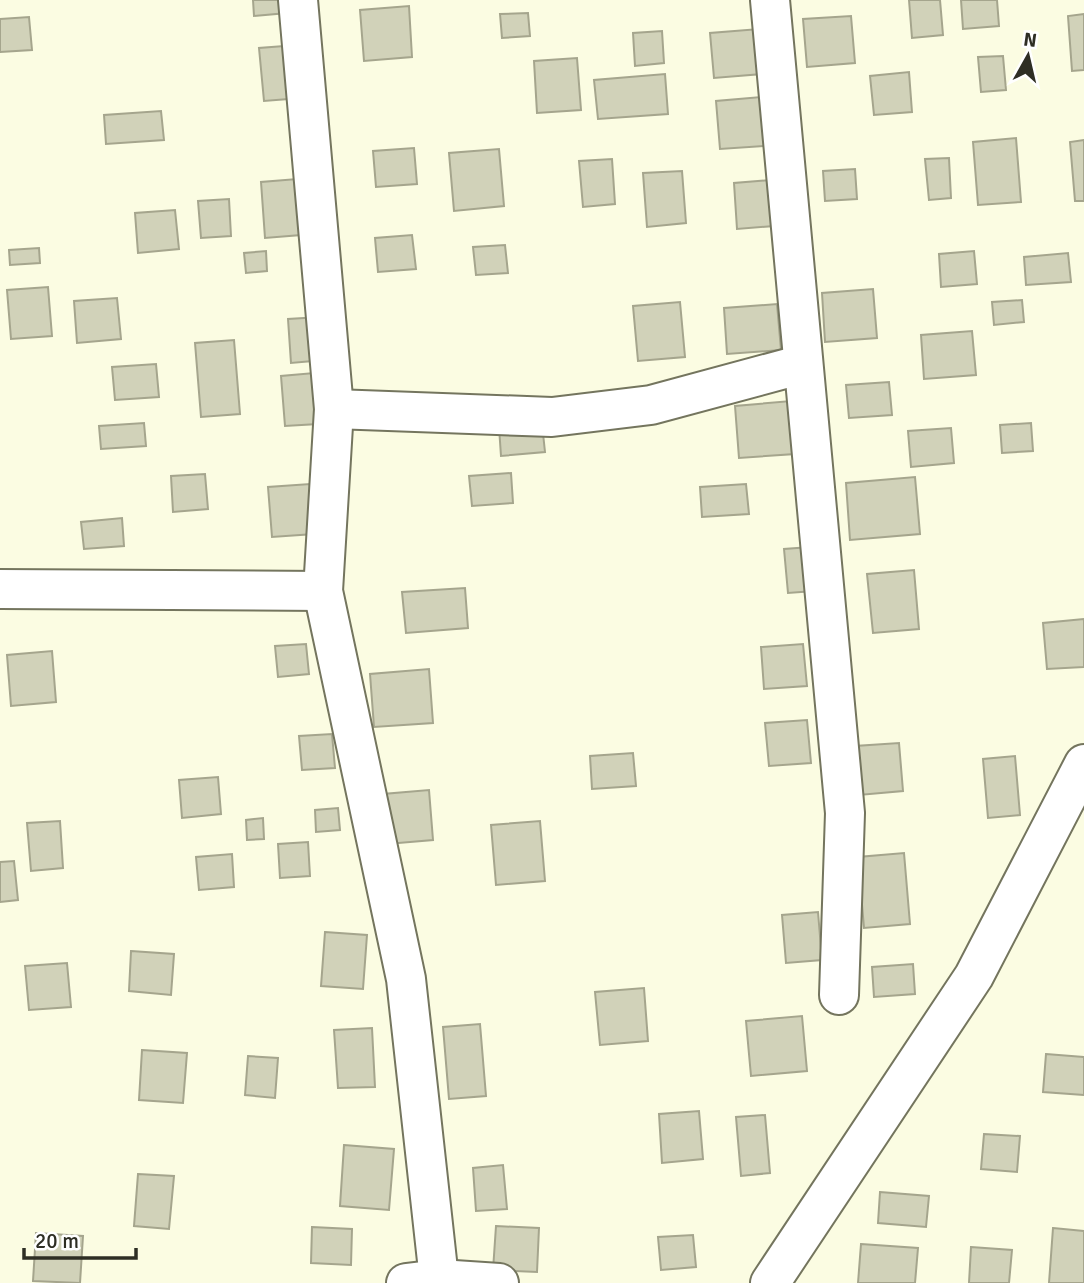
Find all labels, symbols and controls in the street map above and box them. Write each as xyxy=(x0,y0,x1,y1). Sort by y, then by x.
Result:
north arrow xyxy=(993,21,1063,91)
text: N xyxy=(1022,27,1038,53)
scale bar xyxy=(24,1216,136,1260)
text: 20 m xyxy=(35,1228,79,1254)

